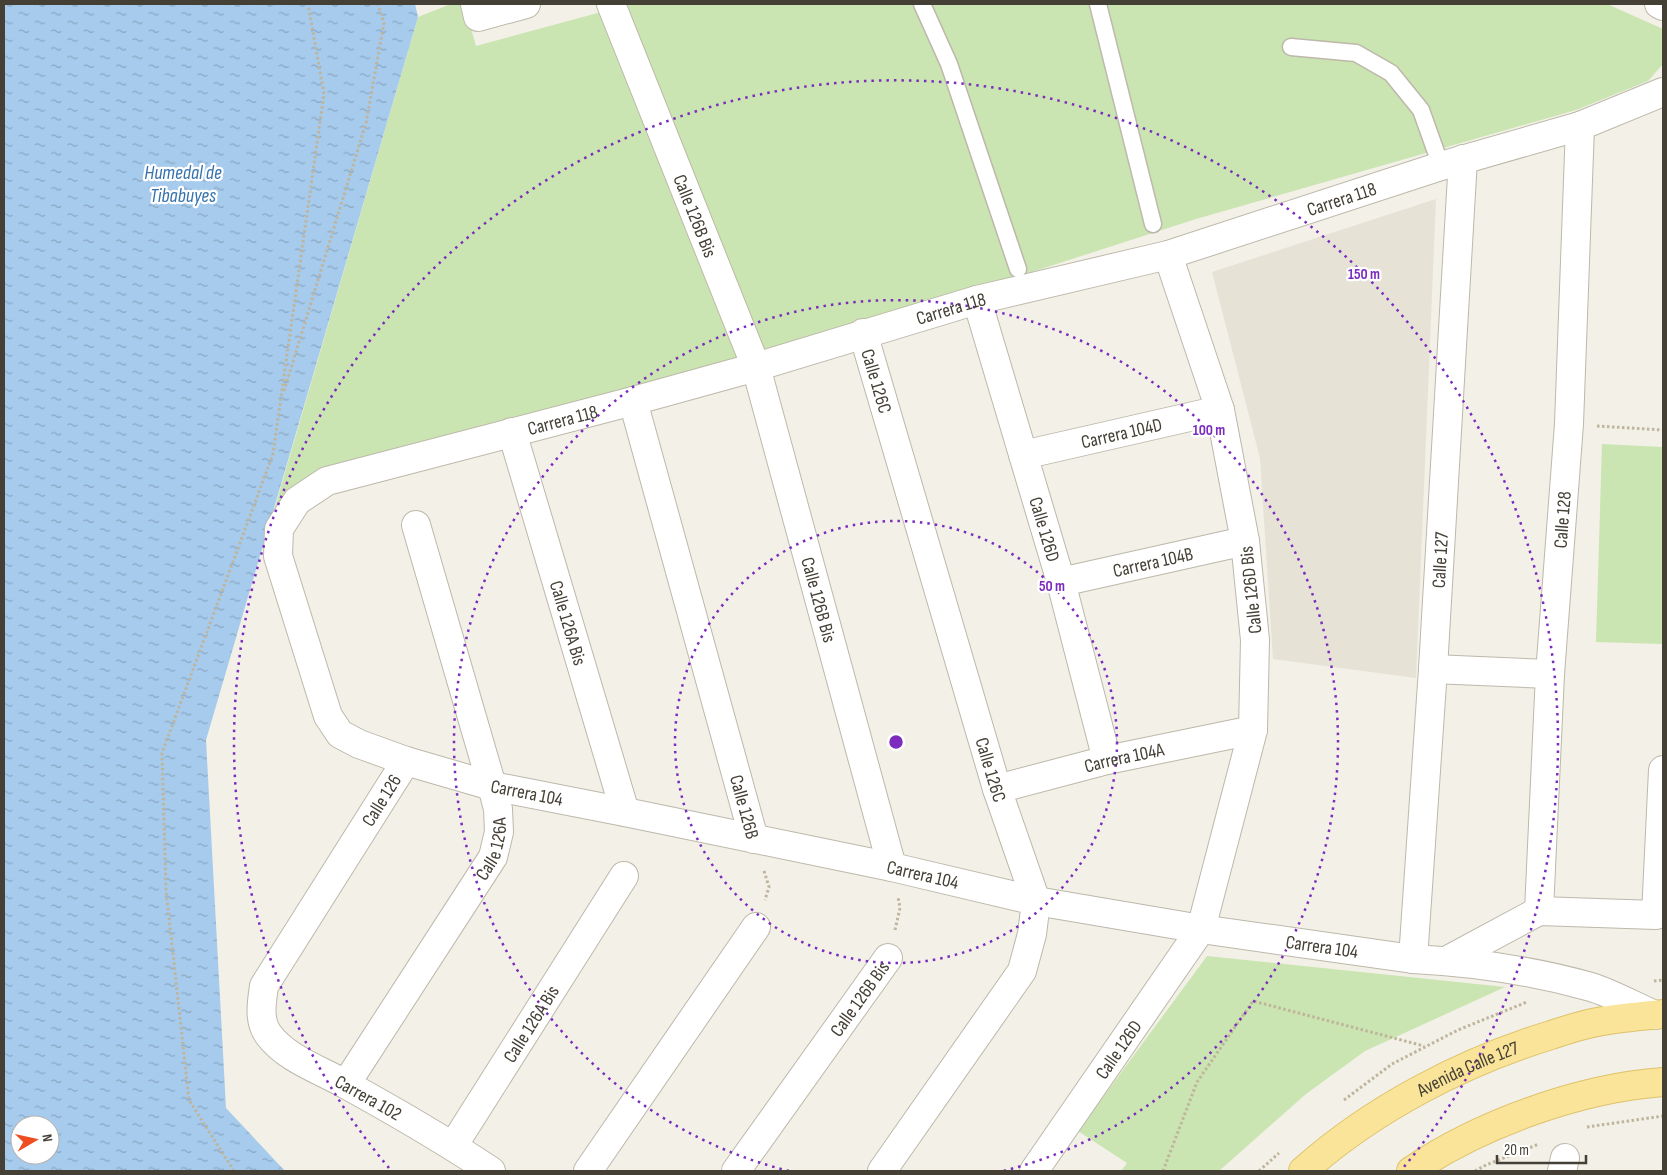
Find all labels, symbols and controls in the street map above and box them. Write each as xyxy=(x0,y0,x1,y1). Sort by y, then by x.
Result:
water label: Humedal de Tibabuyes xyxy=(144,161,222,208)
street label: Calle 126B Bis xyxy=(667,171,721,261)
street label: Carrera 118 xyxy=(1304,178,1379,222)
text: 150 m xyxy=(1348,265,1380,284)
street label: Carrera 118 xyxy=(914,288,988,331)
street label: Calle 126C xyxy=(855,346,896,416)
street label: Carrera 118 xyxy=(525,401,600,441)
street label: Carrera 104D xyxy=(1079,414,1165,454)
text: 100 m xyxy=(1193,421,1225,440)
street label: Calle 128 xyxy=(1550,491,1577,549)
street label: Calle 126D xyxy=(1023,494,1064,565)
street label: Calle 127 xyxy=(1428,531,1454,589)
street label: Carrera 104B xyxy=(1111,543,1195,583)
street label: Calle 126D Bis xyxy=(1235,545,1268,635)
street label: Calle 126B Bis xyxy=(795,555,840,645)
text: 50 m xyxy=(1039,577,1065,596)
street label: Calle 126A Bis xyxy=(544,578,591,668)
centre of rings xyxy=(887,733,905,751)
street label: Calle 126C xyxy=(969,735,1011,805)
street label: Carrera 104A xyxy=(1082,738,1167,779)
street label: Calle 126 xyxy=(357,771,407,831)
street label: Calle 126B xyxy=(724,773,763,842)
street label: Carrera 104 xyxy=(489,775,565,812)
street label: Calle 126A xyxy=(471,816,512,885)
street label: Carrera 104 xyxy=(885,856,961,895)
street label: Carrera 104 xyxy=(1284,931,1360,964)
street label: Calle 126B Bis xyxy=(826,957,895,1042)
street label: Calle 126A Bis xyxy=(499,981,565,1067)
street label: Calle 126D xyxy=(1091,1016,1148,1084)
street label: Avenida Calle 127 xyxy=(1412,1037,1522,1103)
street label: Carrera 102 xyxy=(331,1071,405,1126)
north arrow xyxy=(10,1115,60,1165)
scale bar xyxy=(1497,1132,1586,1164)
text: N xyxy=(38,1133,56,1143)
text: 20 m xyxy=(1504,1141,1529,1160)

